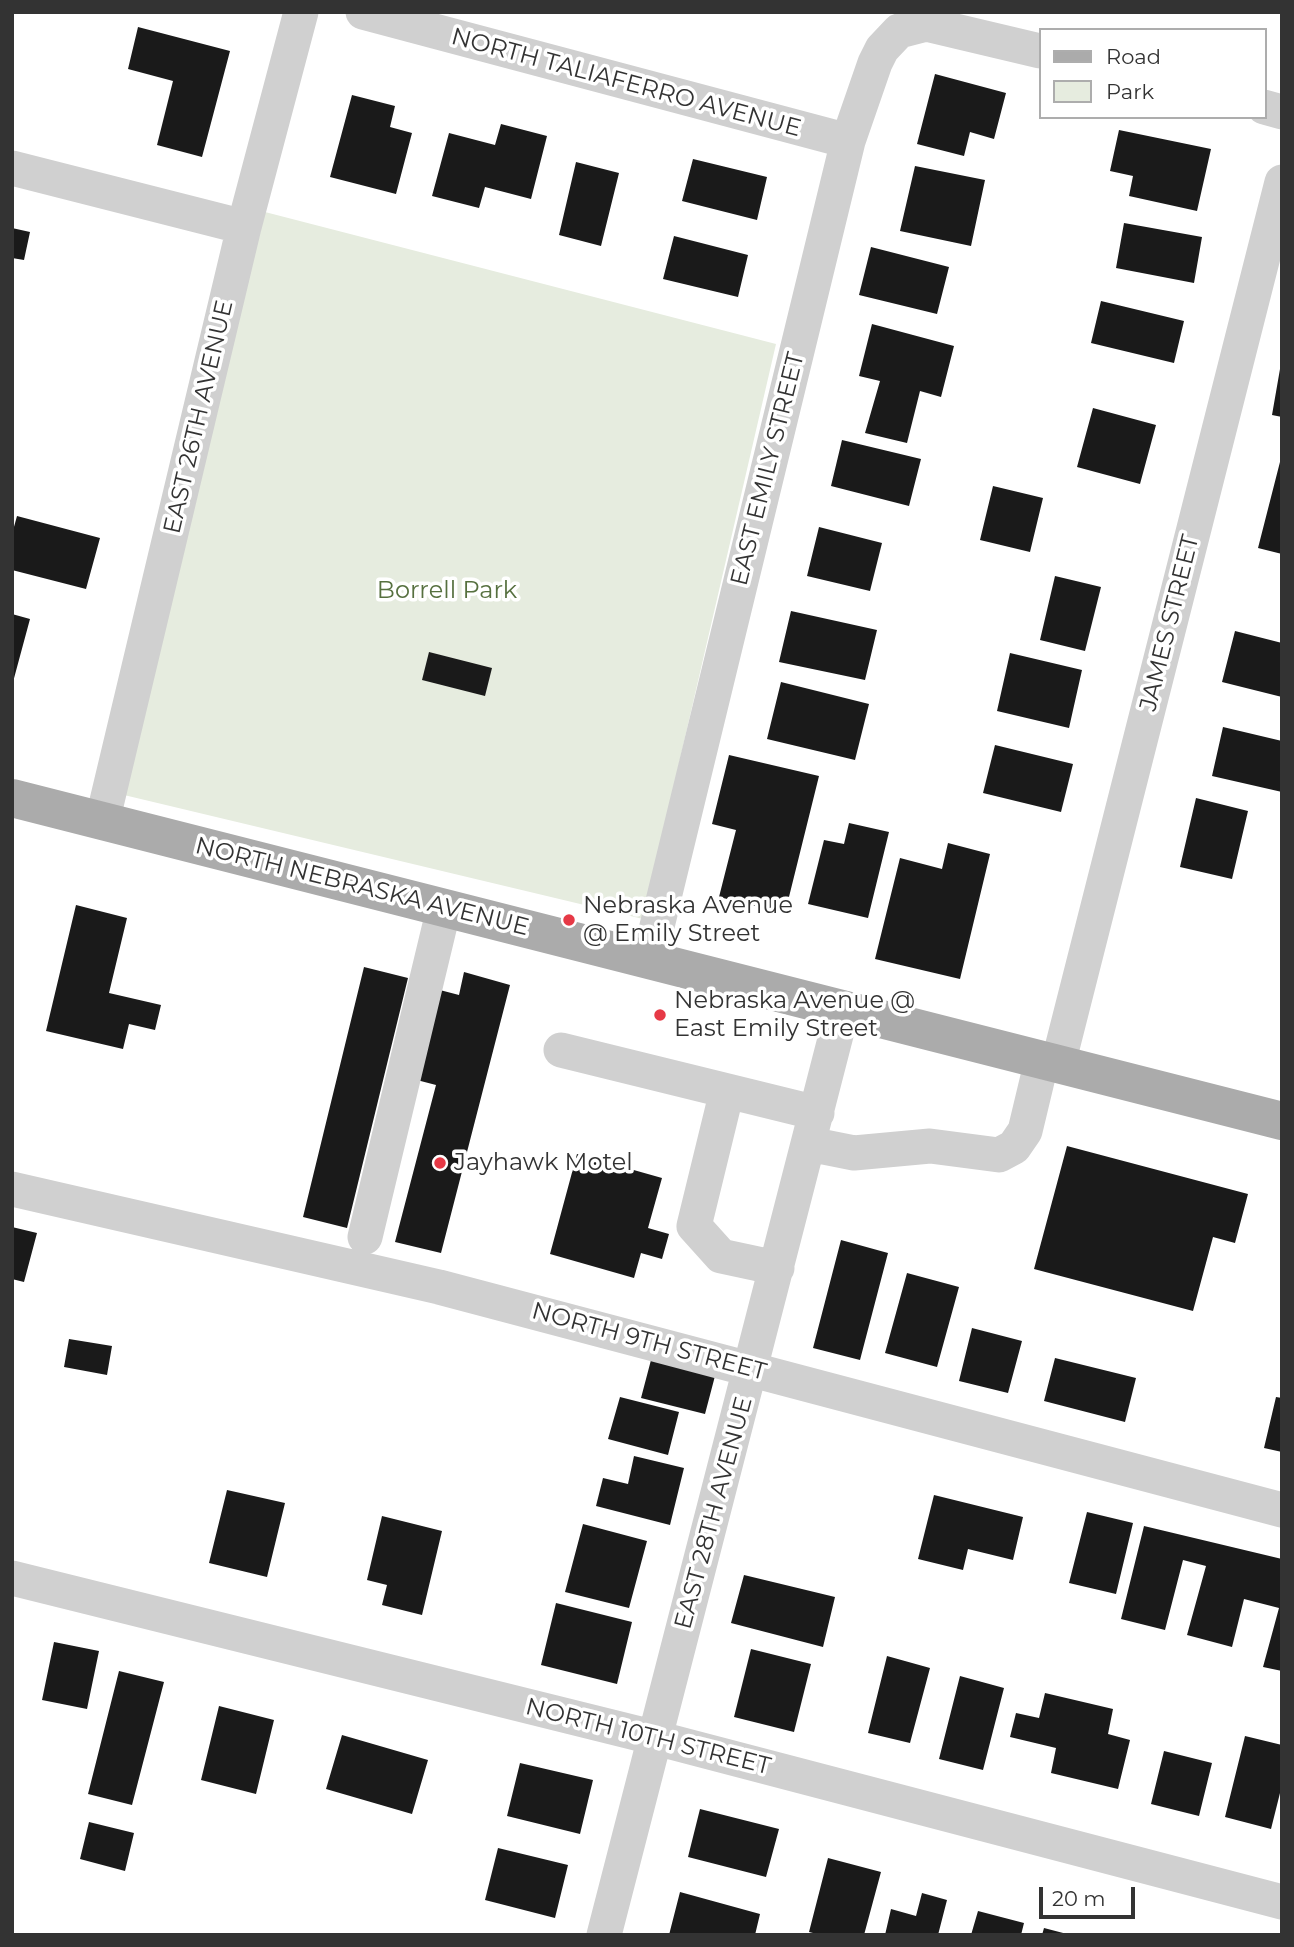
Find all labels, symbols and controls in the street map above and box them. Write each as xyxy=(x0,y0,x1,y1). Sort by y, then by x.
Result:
street label: NORTH TALIAFERRO AVENUE xyxy=(448,22,804,144)
legend xyxy=(1038,28,1266,119)
text: Road xyxy=(1106,44,1161,69)
text: Park xyxy=(1106,79,1154,104)
street label: EAST 26TH AVENUE xyxy=(158,297,240,537)
street label: EAST EMILY STREET xyxy=(725,349,811,589)
street label: JAMES STREET xyxy=(1134,532,1206,714)
park label: Borrell Park xyxy=(377,577,517,605)
street label: NORTH NEBRASKA AVENUE xyxy=(192,832,532,942)
place label: Nebraska Avenue @ Emily Street xyxy=(583,892,793,948)
marker: Nebraska Avenue @ Emily Street xyxy=(561,912,577,928)
place label: Nebraska Avenue @ East Emily Street xyxy=(674,987,915,1043)
marker: Nebraska Avenue @ East Emily Street xyxy=(652,1007,668,1023)
place label: Jayhawk Motel xyxy=(454,1149,633,1177)
marker: Jayhawk Motel xyxy=(432,1155,448,1171)
street label: NORTH 9TH STREET xyxy=(529,1297,769,1387)
street label: EAST 28TH AVENUE xyxy=(669,1394,759,1632)
street label: NORTH 10TH STREET xyxy=(522,1693,774,1781)
scale bar xyxy=(1042,1874,1138,1918)
text: 20 m xyxy=(1052,1886,1106,1911)

